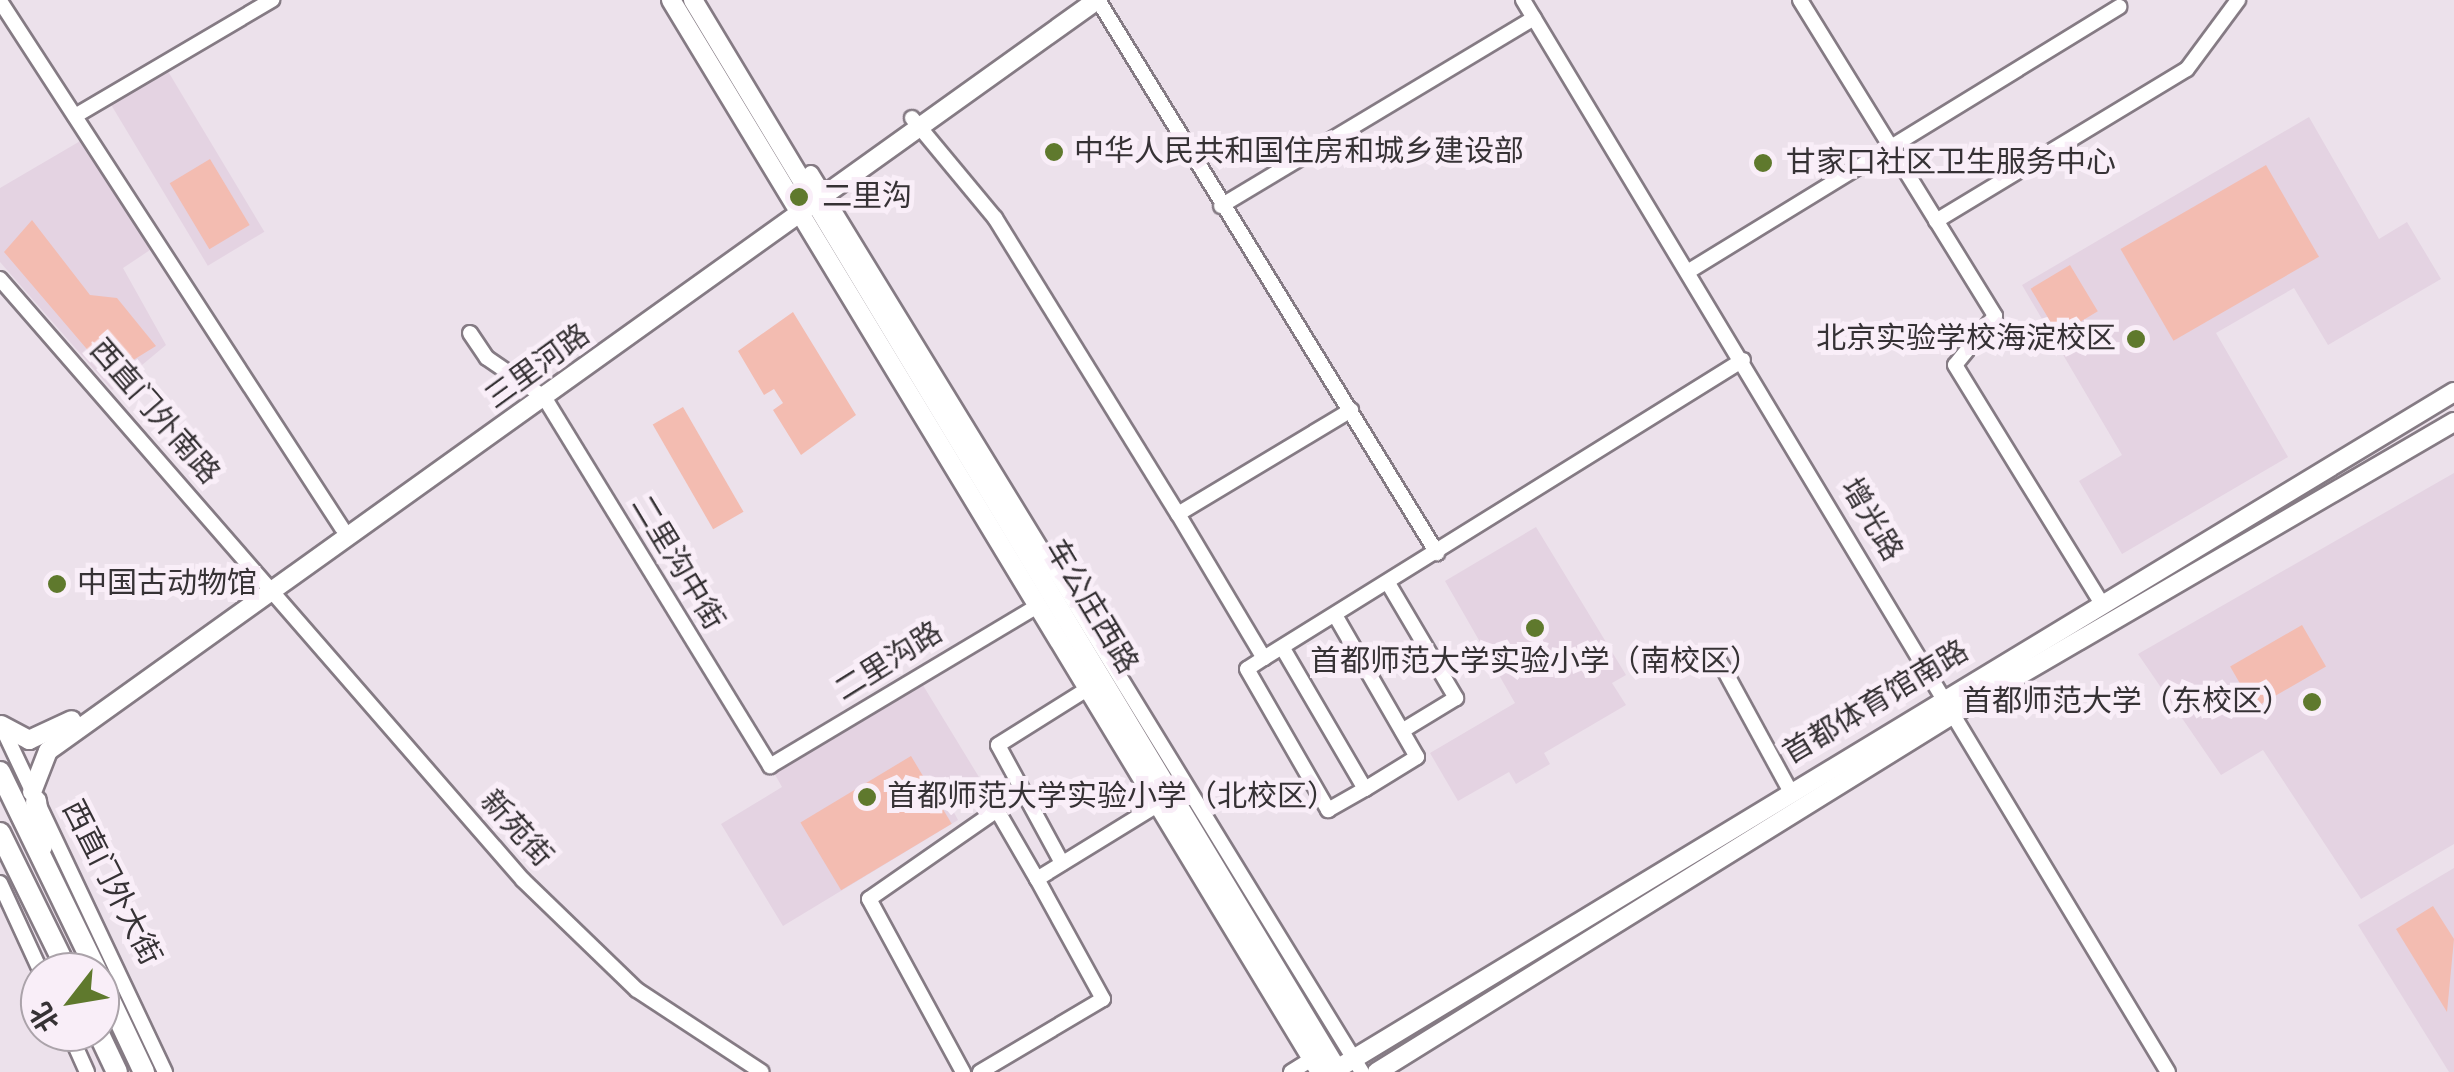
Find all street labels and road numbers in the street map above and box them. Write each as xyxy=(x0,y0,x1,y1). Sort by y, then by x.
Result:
street label: 三里河路 xyxy=(479,317,597,417)
street label: 西直门外南路 xyxy=(81,332,227,492)
street label: 增光路 xyxy=(1832,472,1910,568)
street label: 二里沟中街 xyxy=(623,489,731,637)
street label: 车公庄西路 xyxy=(1037,533,1145,681)
street label: 二里沟路 xyxy=(829,615,949,709)
street label: 首都体育馆南路 xyxy=(1777,633,1975,773)
street label: 新苑街 xyxy=(473,784,559,874)
street label: 西直门外大街 xyxy=(54,795,168,971)

